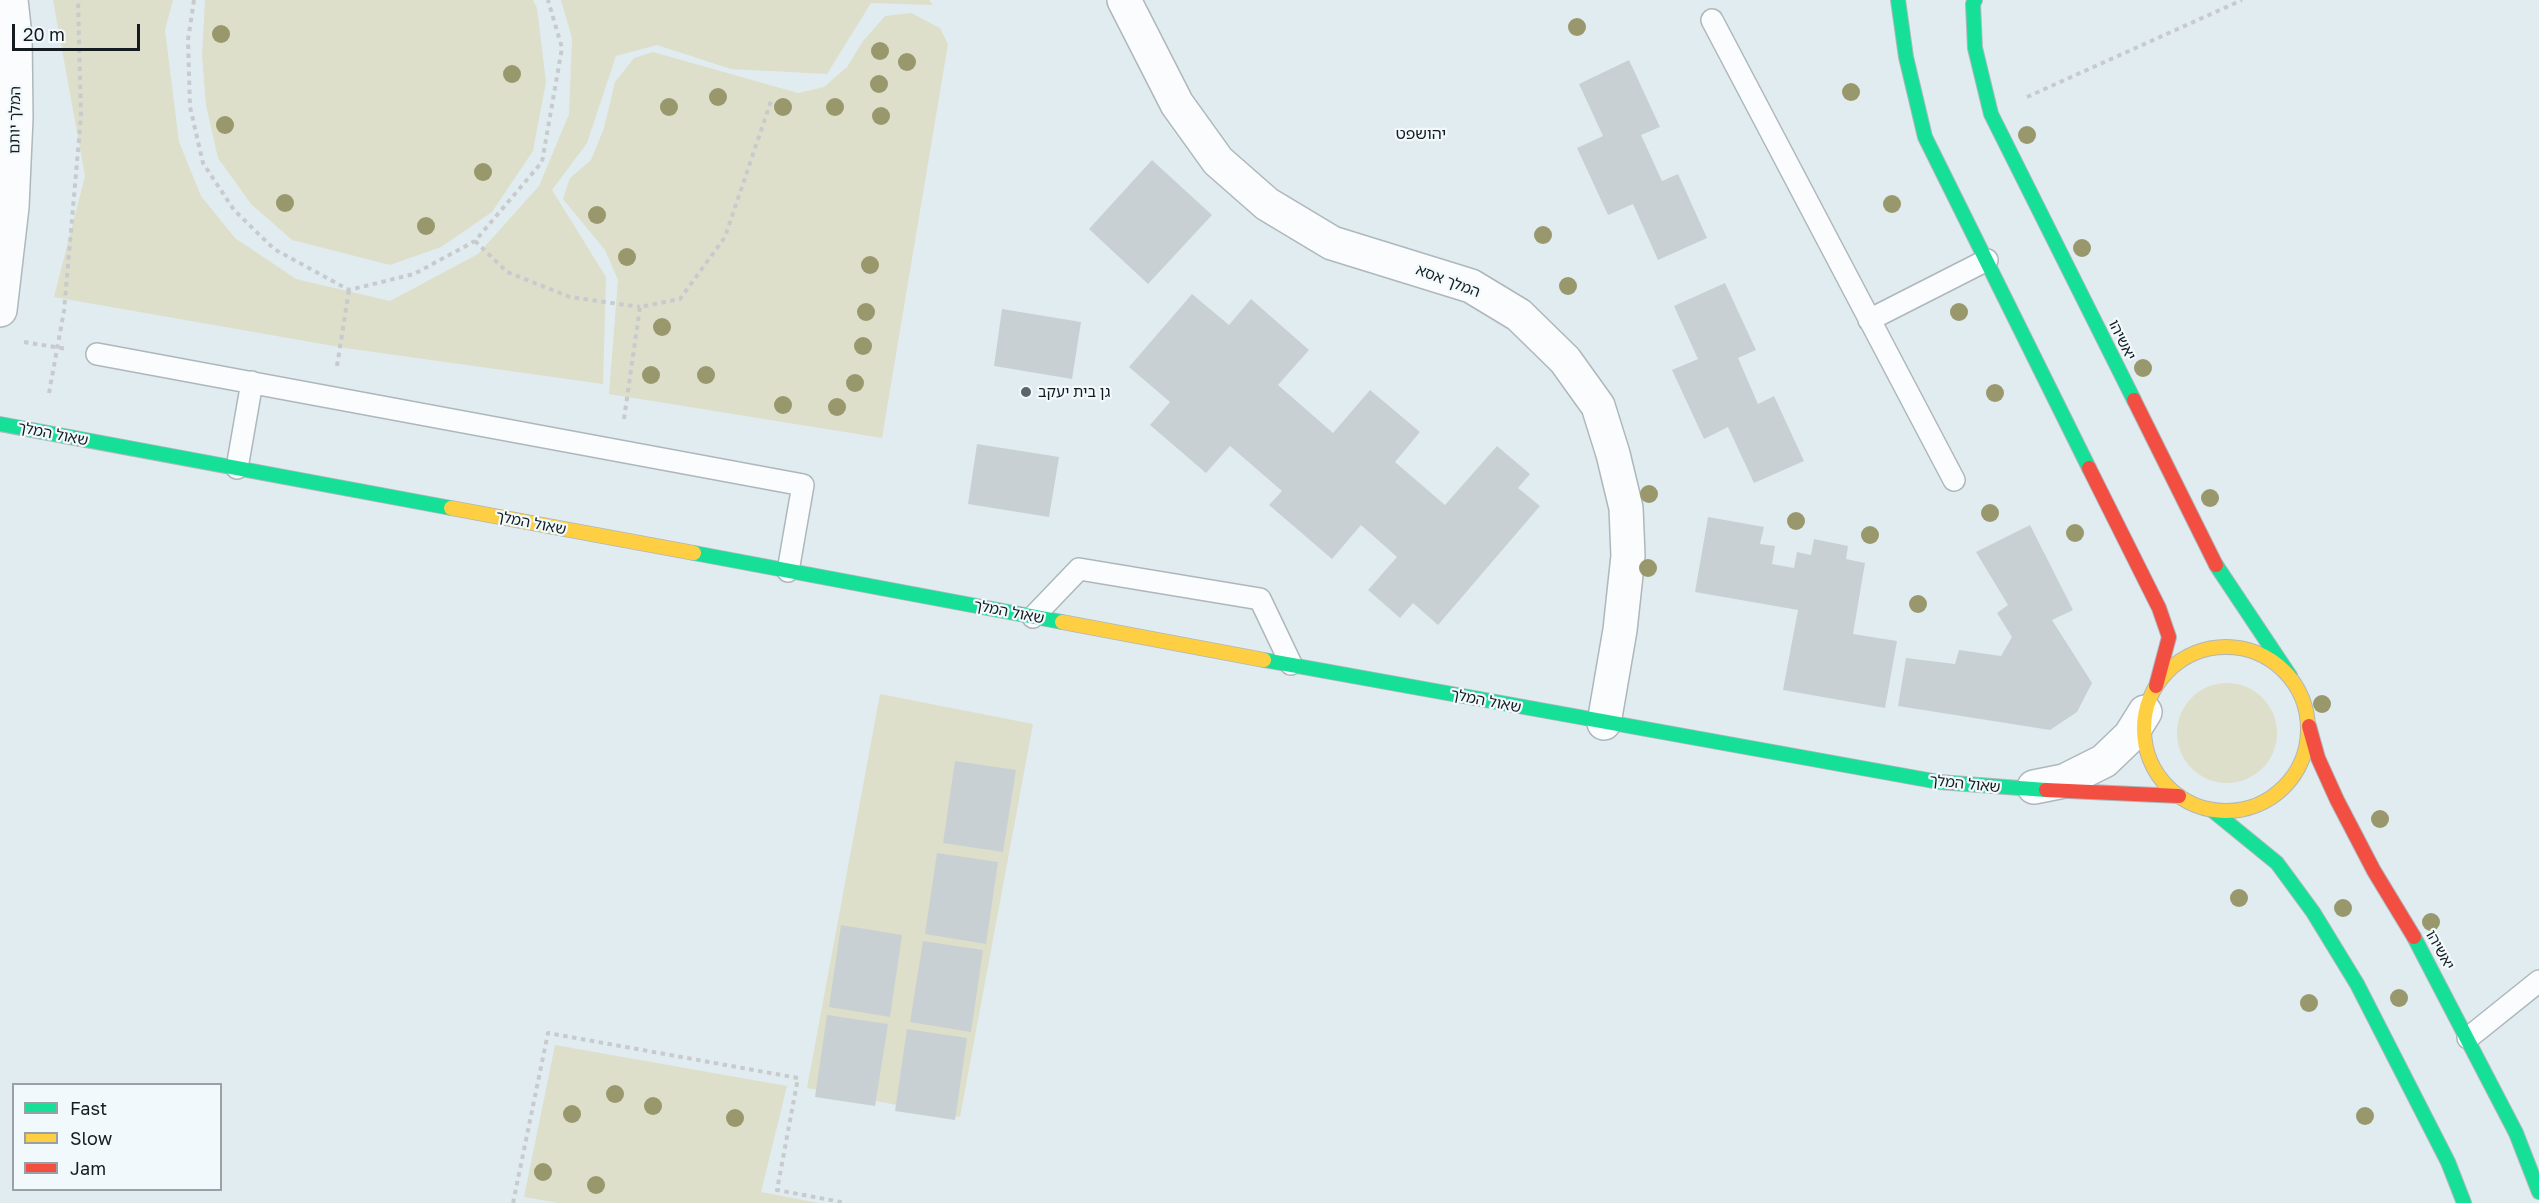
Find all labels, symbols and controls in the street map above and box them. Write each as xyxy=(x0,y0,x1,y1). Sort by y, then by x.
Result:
scale bar xyxy=(15,12,142,50)
text: 20 m xyxy=(23,23,65,45)
street label: המלך יותם xyxy=(5,86,25,154)
district label: יהושפט xyxy=(1396,124,1446,144)
street label: המלך אסא xyxy=(1413,261,1483,301)
street label: יאשיהו xyxy=(2105,317,2139,363)
place label: גן בית יעקב xyxy=(1038,383,1110,401)
marker: גן בית יעקב xyxy=(1019,385,1033,399)
street label: שאול המלך xyxy=(16,418,90,450)
street label: שאול המלך xyxy=(494,507,568,539)
street label: שאול המלך xyxy=(972,596,1046,628)
street label: שאול המלך xyxy=(1449,685,1523,717)
street label: שאול המלך xyxy=(1929,771,2001,797)
street label: יאשיהו xyxy=(2422,927,2458,973)
legend xyxy=(12,1083,222,1191)
text: Fast xyxy=(70,1097,107,1119)
text: Slow xyxy=(70,1127,112,1149)
text: Jam xyxy=(70,1157,106,1179)

